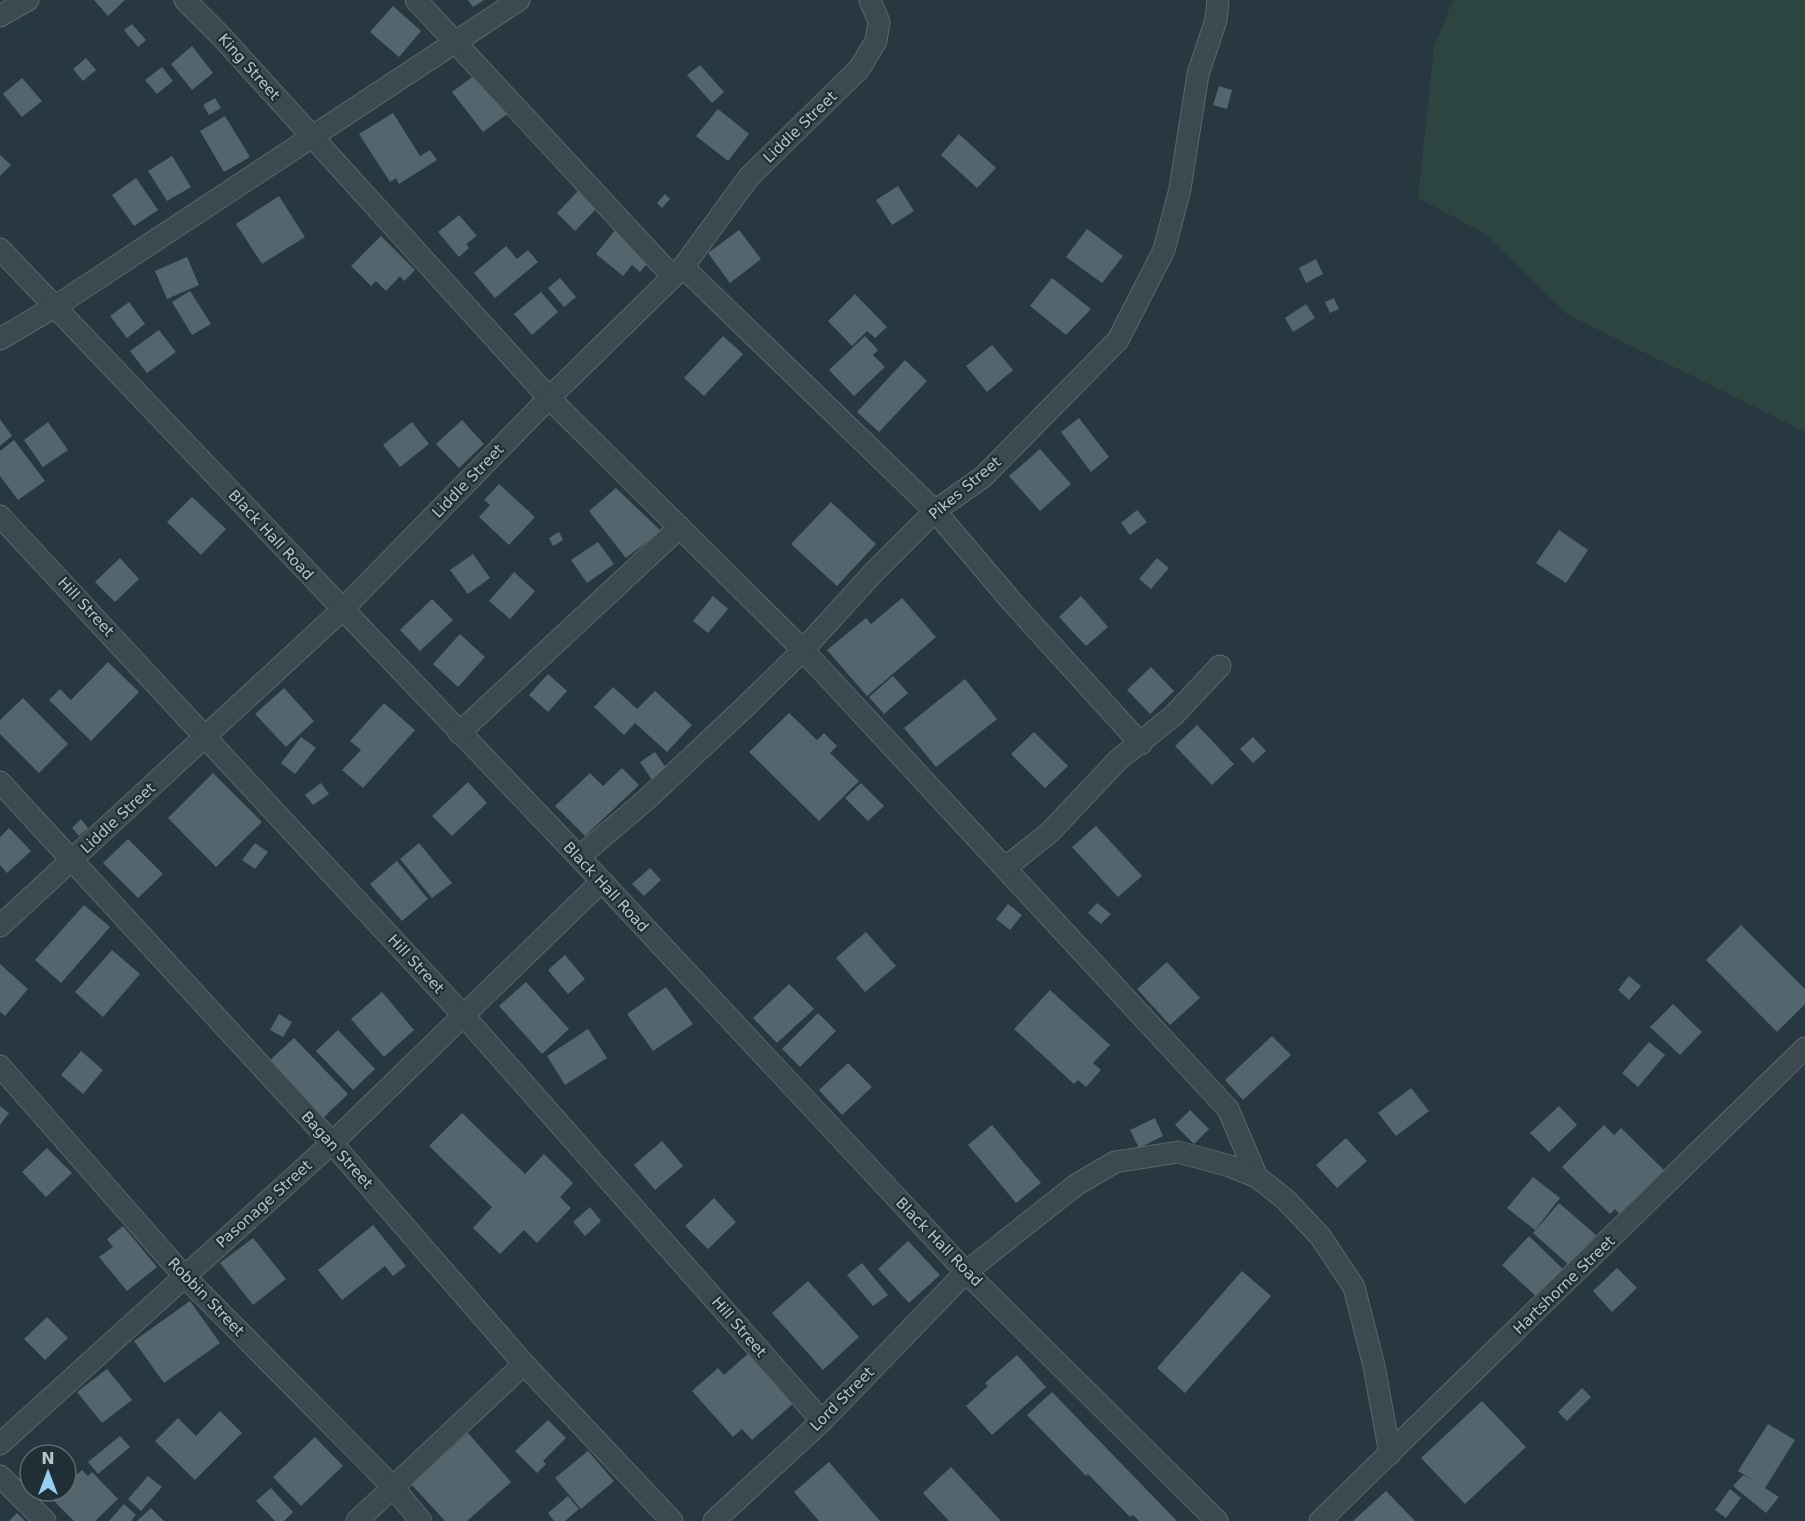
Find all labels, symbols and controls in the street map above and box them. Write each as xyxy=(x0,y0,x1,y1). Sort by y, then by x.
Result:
street label: King Street xyxy=(214,30,284,104)
street label: Liddle Street xyxy=(759,87,841,167)
street label: Liddle Street xyxy=(428,440,508,522)
street label: Pikes Street xyxy=(925,453,1005,523)
street label: Black Hall Road xyxy=(225,486,317,584)
street label: Hill Street xyxy=(54,574,118,640)
street label: Liddle Street xyxy=(77,779,159,857)
street label: Black Hall Road xyxy=(560,838,652,936)
street label: Hill Street xyxy=(384,931,448,997)
street label: Bagan Street xyxy=(298,1108,377,1193)
street label: Pasonage Street xyxy=(213,1156,316,1252)
street label: Black Hall Road xyxy=(892,1194,986,1290)
street label: Hartshorne Street xyxy=(1510,1232,1619,1338)
street label: Robbin Street xyxy=(164,1254,248,1340)
street label: Hill Street xyxy=(708,1293,770,1361)
street label: Lord Street xyxy=(806,1363,878,1435)
north arrow xyxy=(18,1443,78,1503)
text: N xyxy=(41,1449,55,1468)

